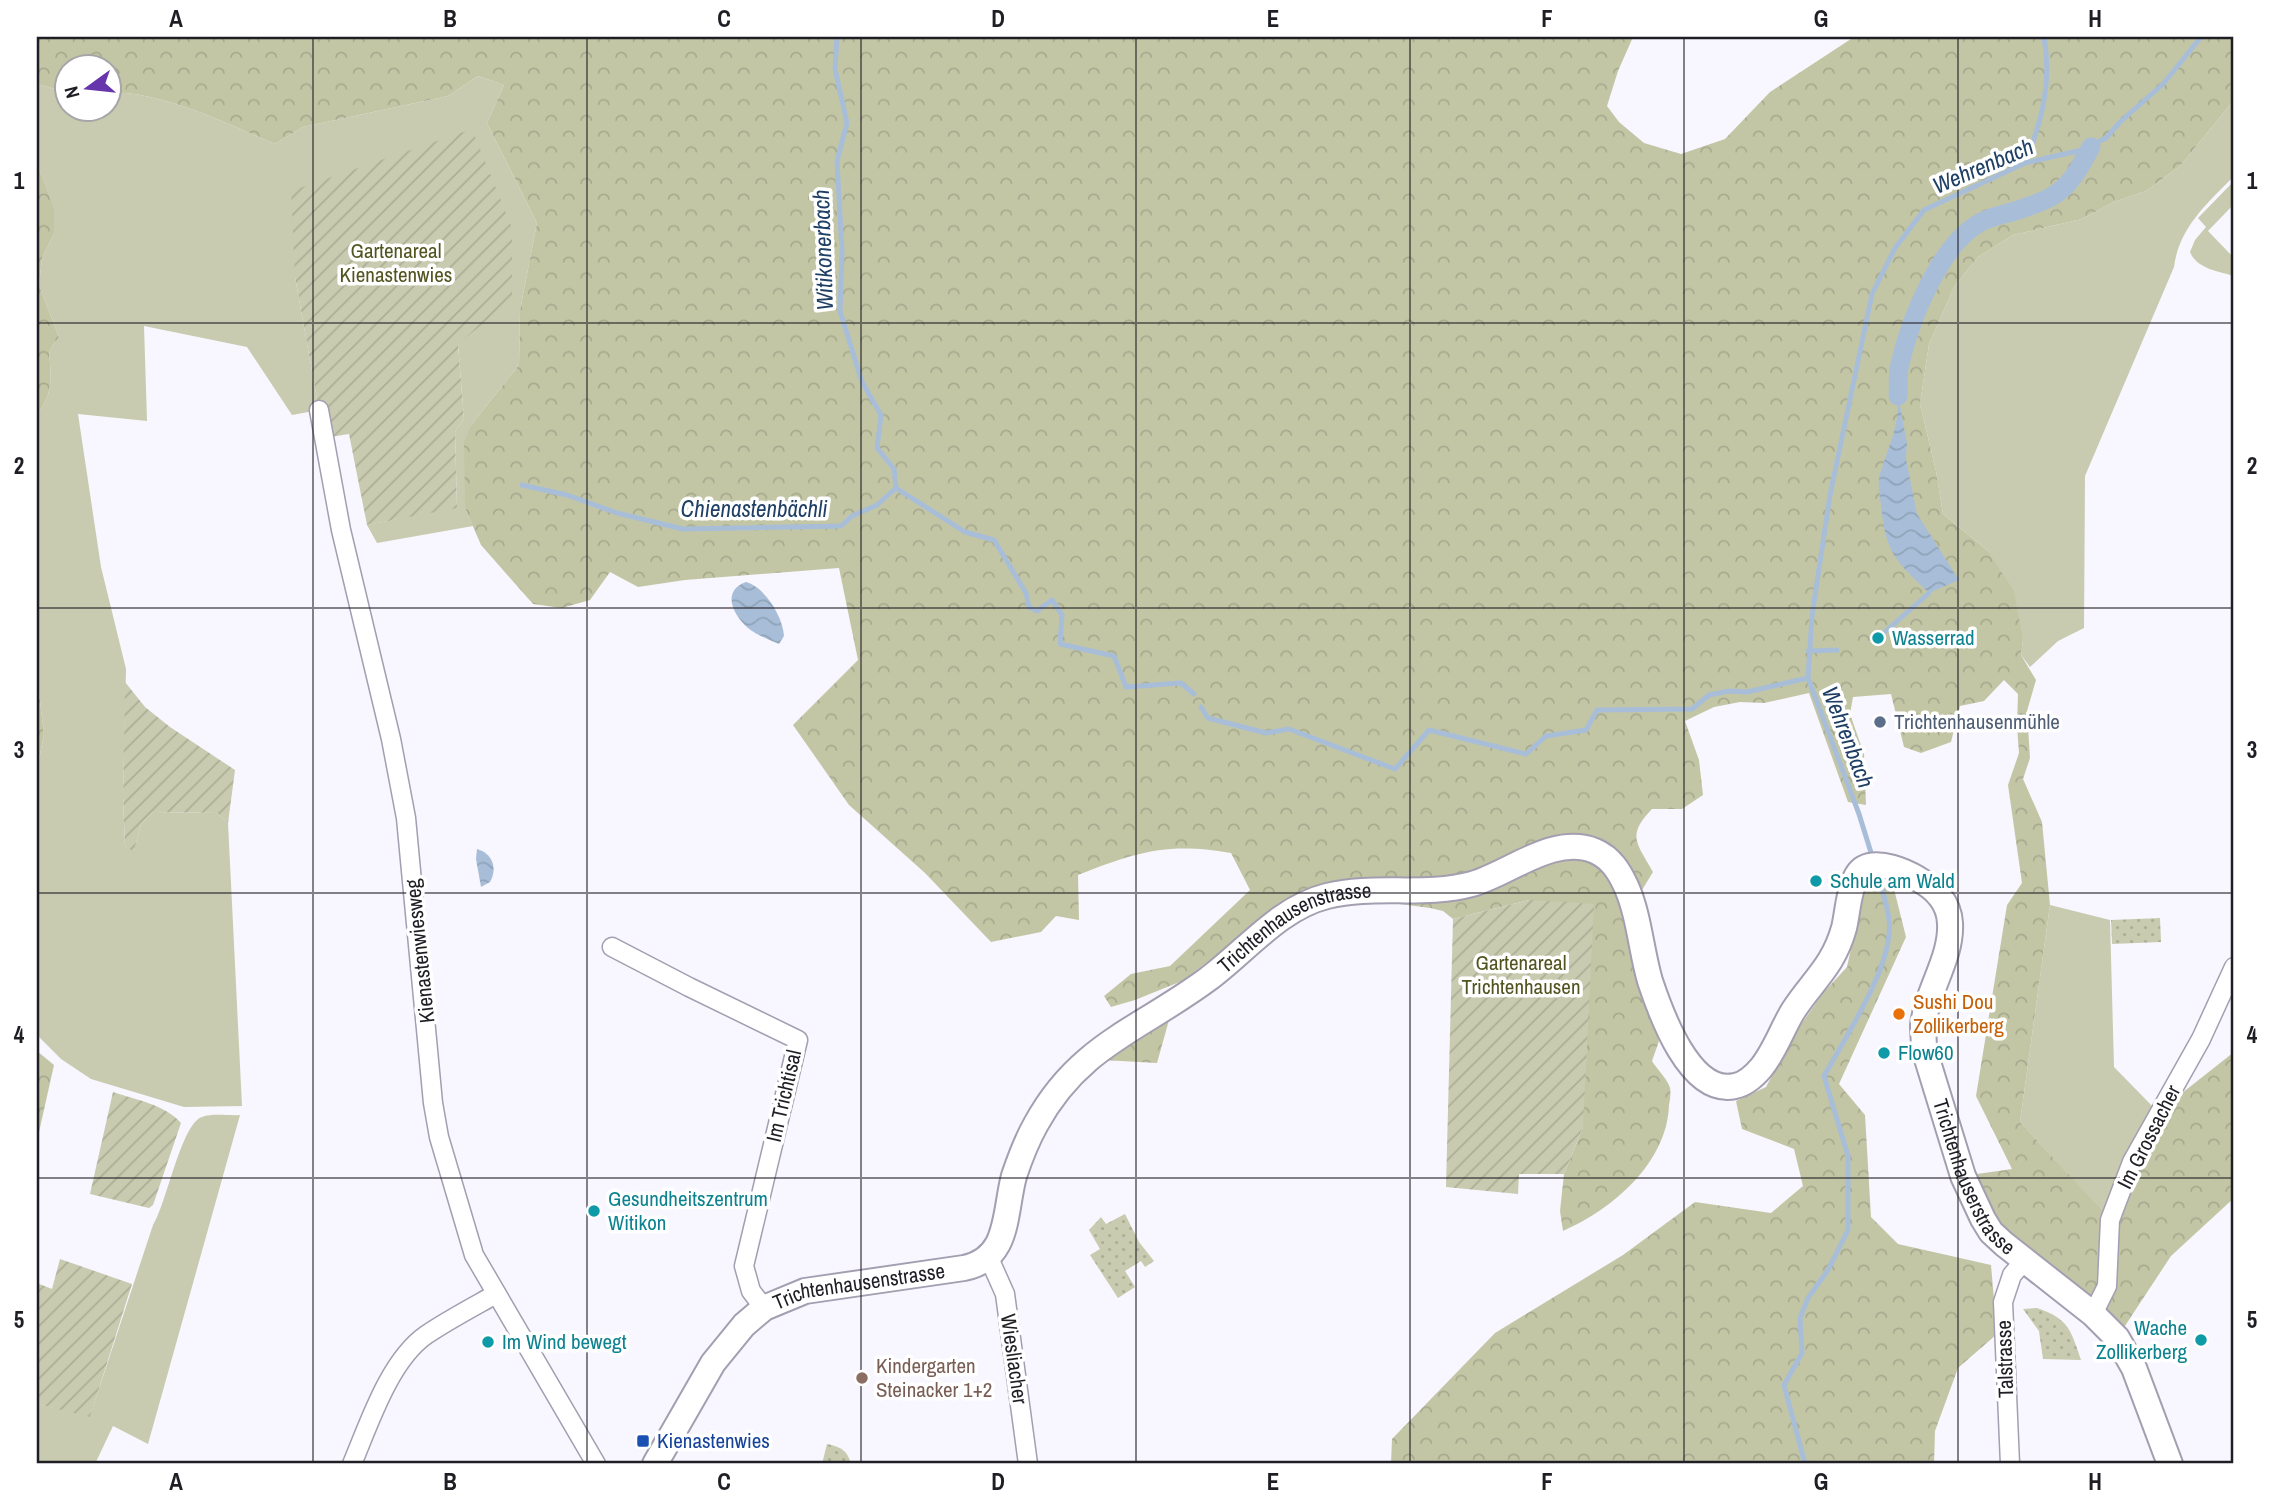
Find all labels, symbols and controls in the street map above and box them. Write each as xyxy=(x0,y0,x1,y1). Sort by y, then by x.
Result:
text: A xyxy=(169,3,183,34)
text: B xyxy=(443,3,457,34)
text: C xyxy=(717,3,731,34)
text: D xyxy=(991,3,1005,34)
text: E xyxy=(1267,3,1279,34)
text: F xyxy=(1541,3,1553,34)
text: G xyxy=(1814,3,1828,34)
text: H xyxy=(2088,3,2102,34)
north arrow xyxy=(52,52,122,122)
text: N xyxy=(58,84,86,101)
water label: Wehrenbach xyxy=(1928,130,2038,201)
text: 1 xyxy=(14,165,25,196)
text: 1 xyxy=(2247,165,2258,196)
water label: Witikonerbach xyxy=(805,189,840,311)
park label: Gartenareal Kienastenwies xyxy=(340,236,452,289)
text: 2 xyxy=(14,450,24,481)
text: 2 xyxy=(2247,450,2257,481)
water label: Chienastenbächli xyxy=(681,493,828,524)
place label: Wasserrad xyxy=(1892,623,1975,652)
marker: Wasserrad xyxy=(1870,630,1886,646)
water label: Wehrenbach xyxy=(1815,682,1882,792)
place label: Trichtenhausenmühle xyxy=(1894,707,2060,736)
marker: Trichtenhausenmühle xyxy=(1872,714,1888,730)
text: 3 xyxy=(14,734,24,765)
text: 3 xyxy=(2247,734,2257,765)
place label: Schule am Wald xyxy=(1830,866,1955,895)
marker: Schule am Wald xyxy=(1808,873,1824,889)
street label: Trichtenhausenstrasse xyxy=(1211,876,1372,980)
street label: Kienastenwiesweg xyxy=(397,877,441,1024)
park label: Gartenareal Trichtenhausen xyxy=(1461,948,1581,1001)
place label: Sushi Dou Zollikerberg xyxy=(1913,987,2004,1040)
marker: Sushi Dou Zollikerberg xyxy=(1891,1006,1907,1022)
text: 4 xyxy=(14,1019,25,1050)
text: 4 xyxy=(2247,1019,2258,1050)
place label: Flow60 xyxy=(1898,1038,1954,1067)
marker: Flow60 xyxy=(1876,1045,1892,1061)
street label: Im Trichtisal xyxy=(759,1047,808,1145)
street label: Im Grossacher xyxy=(2110,1080,2187,1194)
street label: Trichtenhauserstrasse xyxy=(1926,1095,2021,1261)
place label: Gesundheitszentrum Witikon xyxy=(608,1184,768,1237)
marker: Gesundheitszentrum Witikon xyxy=(586,1203,602,1219)
street label: Trichtenhausenstrasse xyxy=(768,1256,947,1317)
text: 5 xyxy=(14,1304,24,1335)
text: 5 xyxy=(2247,1304,2257,1335)
street label: Wiesliacher xyxy=(994,1312,1035,1406)
place label: Wache Zollikerberg xyxy=(2096,1313,2187,1366)
street label: Talstrasse xyxy=(1989,1320,2020,1398)
place label: Im Wind bewegt xyxy=(502,1327,627,1356)
marker: Wache Zollikerberg xyxy=(2193,1332,2209,1348)
marker: Im Wind bewegt xyxy=(480,1334,496,1350)
place label: Kindergarten Steinacker 1+2 xyxy=(876,1351,992,1404)
marker: Kindergarten Steinacker 1+2 xyxy=(854,1370,870,1386)
place label: Kienastenwies xyxy=(657,1426,770,1455)
marker: Kienastenwies xyxy=(635,1433,651,1449)
text: A xyxy=(169,1466,183,1497)
text: B xyxy=(443,1466,457,1497)
text: C xyxy=(717,1466,731,1497)
text: D xyxy=(991,1466,1005,1497)
text: E xyxy=(1267,1466,1279,1497)
text: F xyxy=(1541,1466,1553,1497)
text: G xyxy=(1814,1466,1828,1497)
text: H xyxy=(2088,1466,2102,1497)

